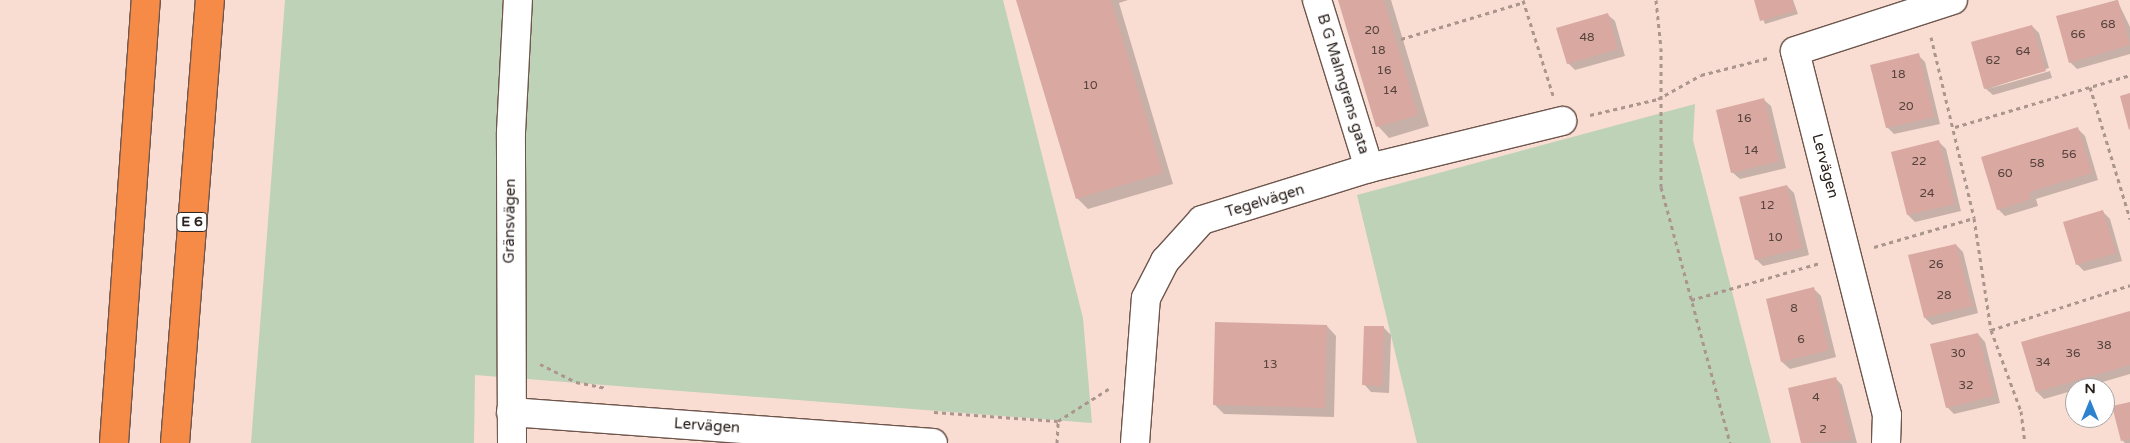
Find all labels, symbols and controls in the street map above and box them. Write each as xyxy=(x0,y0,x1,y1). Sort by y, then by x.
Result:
street label: B G Malmgrens gata xyxy=(1313,12,1373,156)
house number: 68 xyxy=(2100,18,2116,32)
house number: 20 xyxy=(1364,24,1380,38)
house number: 66 xyxy=(2070,28,2086,42)
house number: 48 xyxy=(1579,31,1595,45)
house number: 18 xyxy=(1370,44,1386,58)
house number: 64 xyxy=(2015,45,2031,59)
house number: 62 xyxy=(1985,54,2001,68)
house number: 16 xyxy=(1376,64,1392,78)
house number: 18 xyxy=(1890,68,1906,82)
house number: 10 xyxy=(1082,79,1098,93)
house number: 14 xyxy=(1382,84,1398,98)
house number: 20 xyxy=(1898,100,1914,114)
house number: 16 xyxy=(1736,112,1752,126)
street label: Lervägen xyxy=(1808,132,1842,200)
house number: 14 xyxy=(1743,144,1759,158)
house number: 56 xyxy=(2061,148,2077,162)
house number: 22 xyxy=(1911,155,1927,169)
house number: 58 xyxy=(2029,157,2045,171)
house number: 60 xyxy=(1997,167,2013,181)
street label: Gränsvägen xyxy=(500,178,520,264)
street label: Tegelvägen xyxy=(1223,180,1307,222)
house number: 24 xyxy=(1919,187,1935,201)
house number: 12 xyxy=(1759,199,1775,213)
road number: E 6 xyxy=(176,210,208,233)
house number: 10 xyxy=(1767,231,1783,245)
house number: 26 xyxy=(1928,258,1944,272)
house number: 28 xyxy=(1936,289,1952,303)
house number: 8 xyxy=(1790,302,1798,316)
house number: 6 xyxy=(1797,333,1805,347)
house number: 38 xyxy=(2096,339,2112,353)
house number: 30 xyxy=(1950,347,1966,361)
house number: 36 xyxy=(2065,347,2081,361)
house number: 34 xyxy=(2035,356,2051,370)
house number: 13 xyxy=(1262,358,1278,372)
north arrow xyxy=(2065,378,2115,428)
house number: 32 xyxy=(1958,379,1974,393)
text: N xyxy=(2084,380,2096,397)
house number: 4 xyxy=(1812,391,1820,405)
street label: Lervägen xyxy=(673,415,741,437)
house number: 2 xyxy=(1819,423,1827,437)

